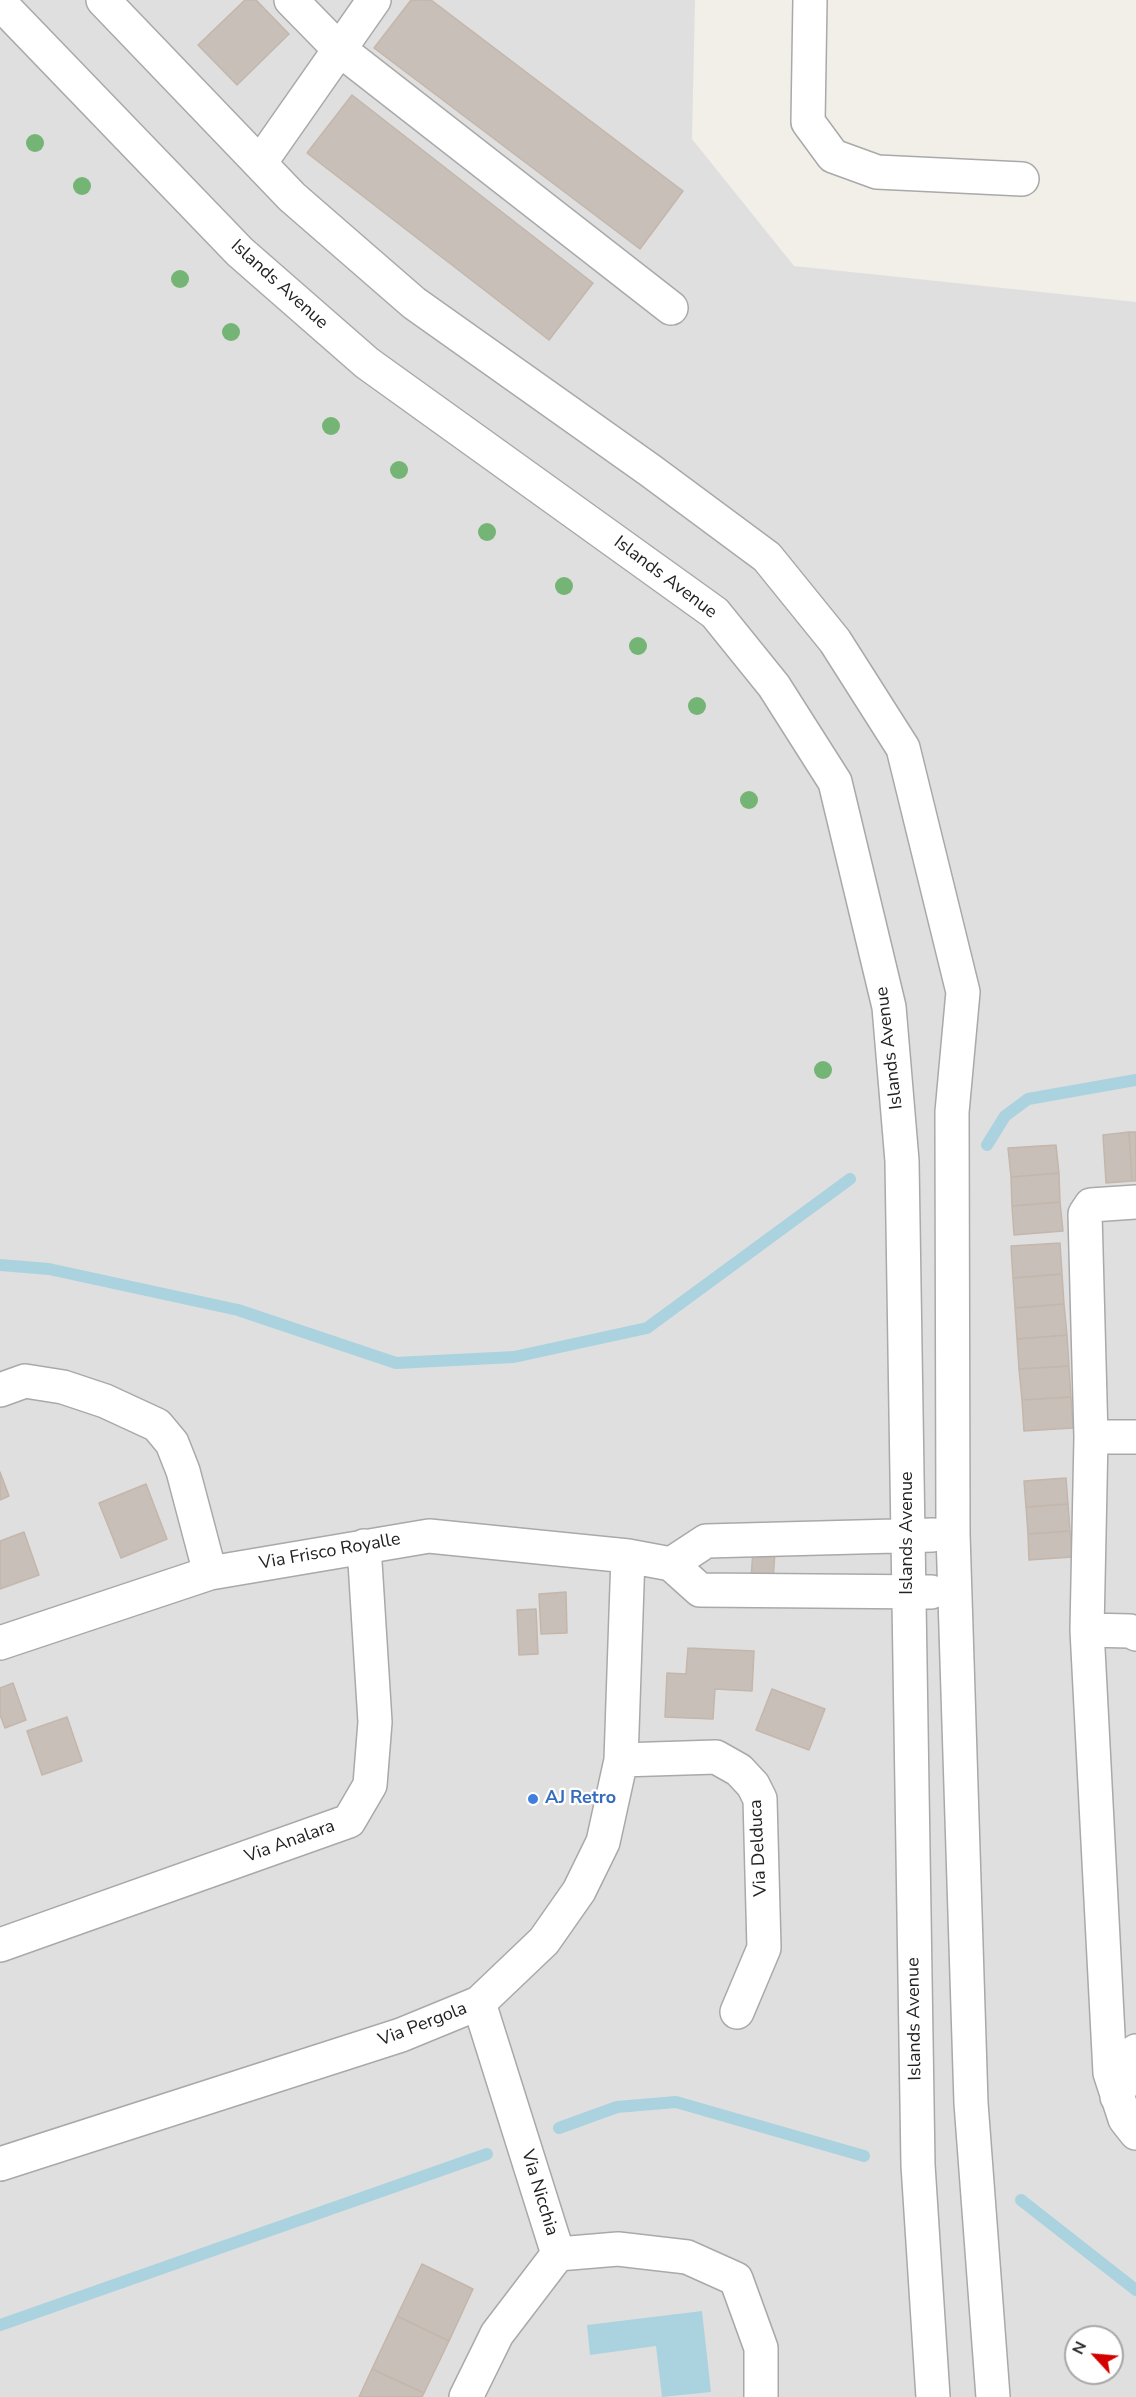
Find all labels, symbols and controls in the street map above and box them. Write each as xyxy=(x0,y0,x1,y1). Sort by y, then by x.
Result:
street label: Islands Avenue xyxy=(226,236,332,334)
street label: Islands Avenue xyxy=(609,532,721,624)
street label: Islands Avenue xyxy=(872,985,908,1111)
street label: Islands Avenue xyxy=(897,1471,919,1595)
street label: Via Frisco Royalle xyxy=(258,1529,402,1575)
place label: AJ Retro xyxy=(545,1788,616,1810)
marker: AJ Retro xyxy=(526,1792,540,1806)
street label: Via Delduca xyxy=(746,1799,772,1897)
street label: Via Analara xyxy=(242,1816,338,1868)
street label: Islands Avenue xyxy=(903,1957,927,2081)
street label: Via Pergola xyxy=(376,1998,470,2052)
street label: Via Nicchia xyxy=(516,2147,562,2239)
north arrow xyxy=(1064,2325,1124,2385)
text: N xyxy=(1067,2338,1092,2358)

